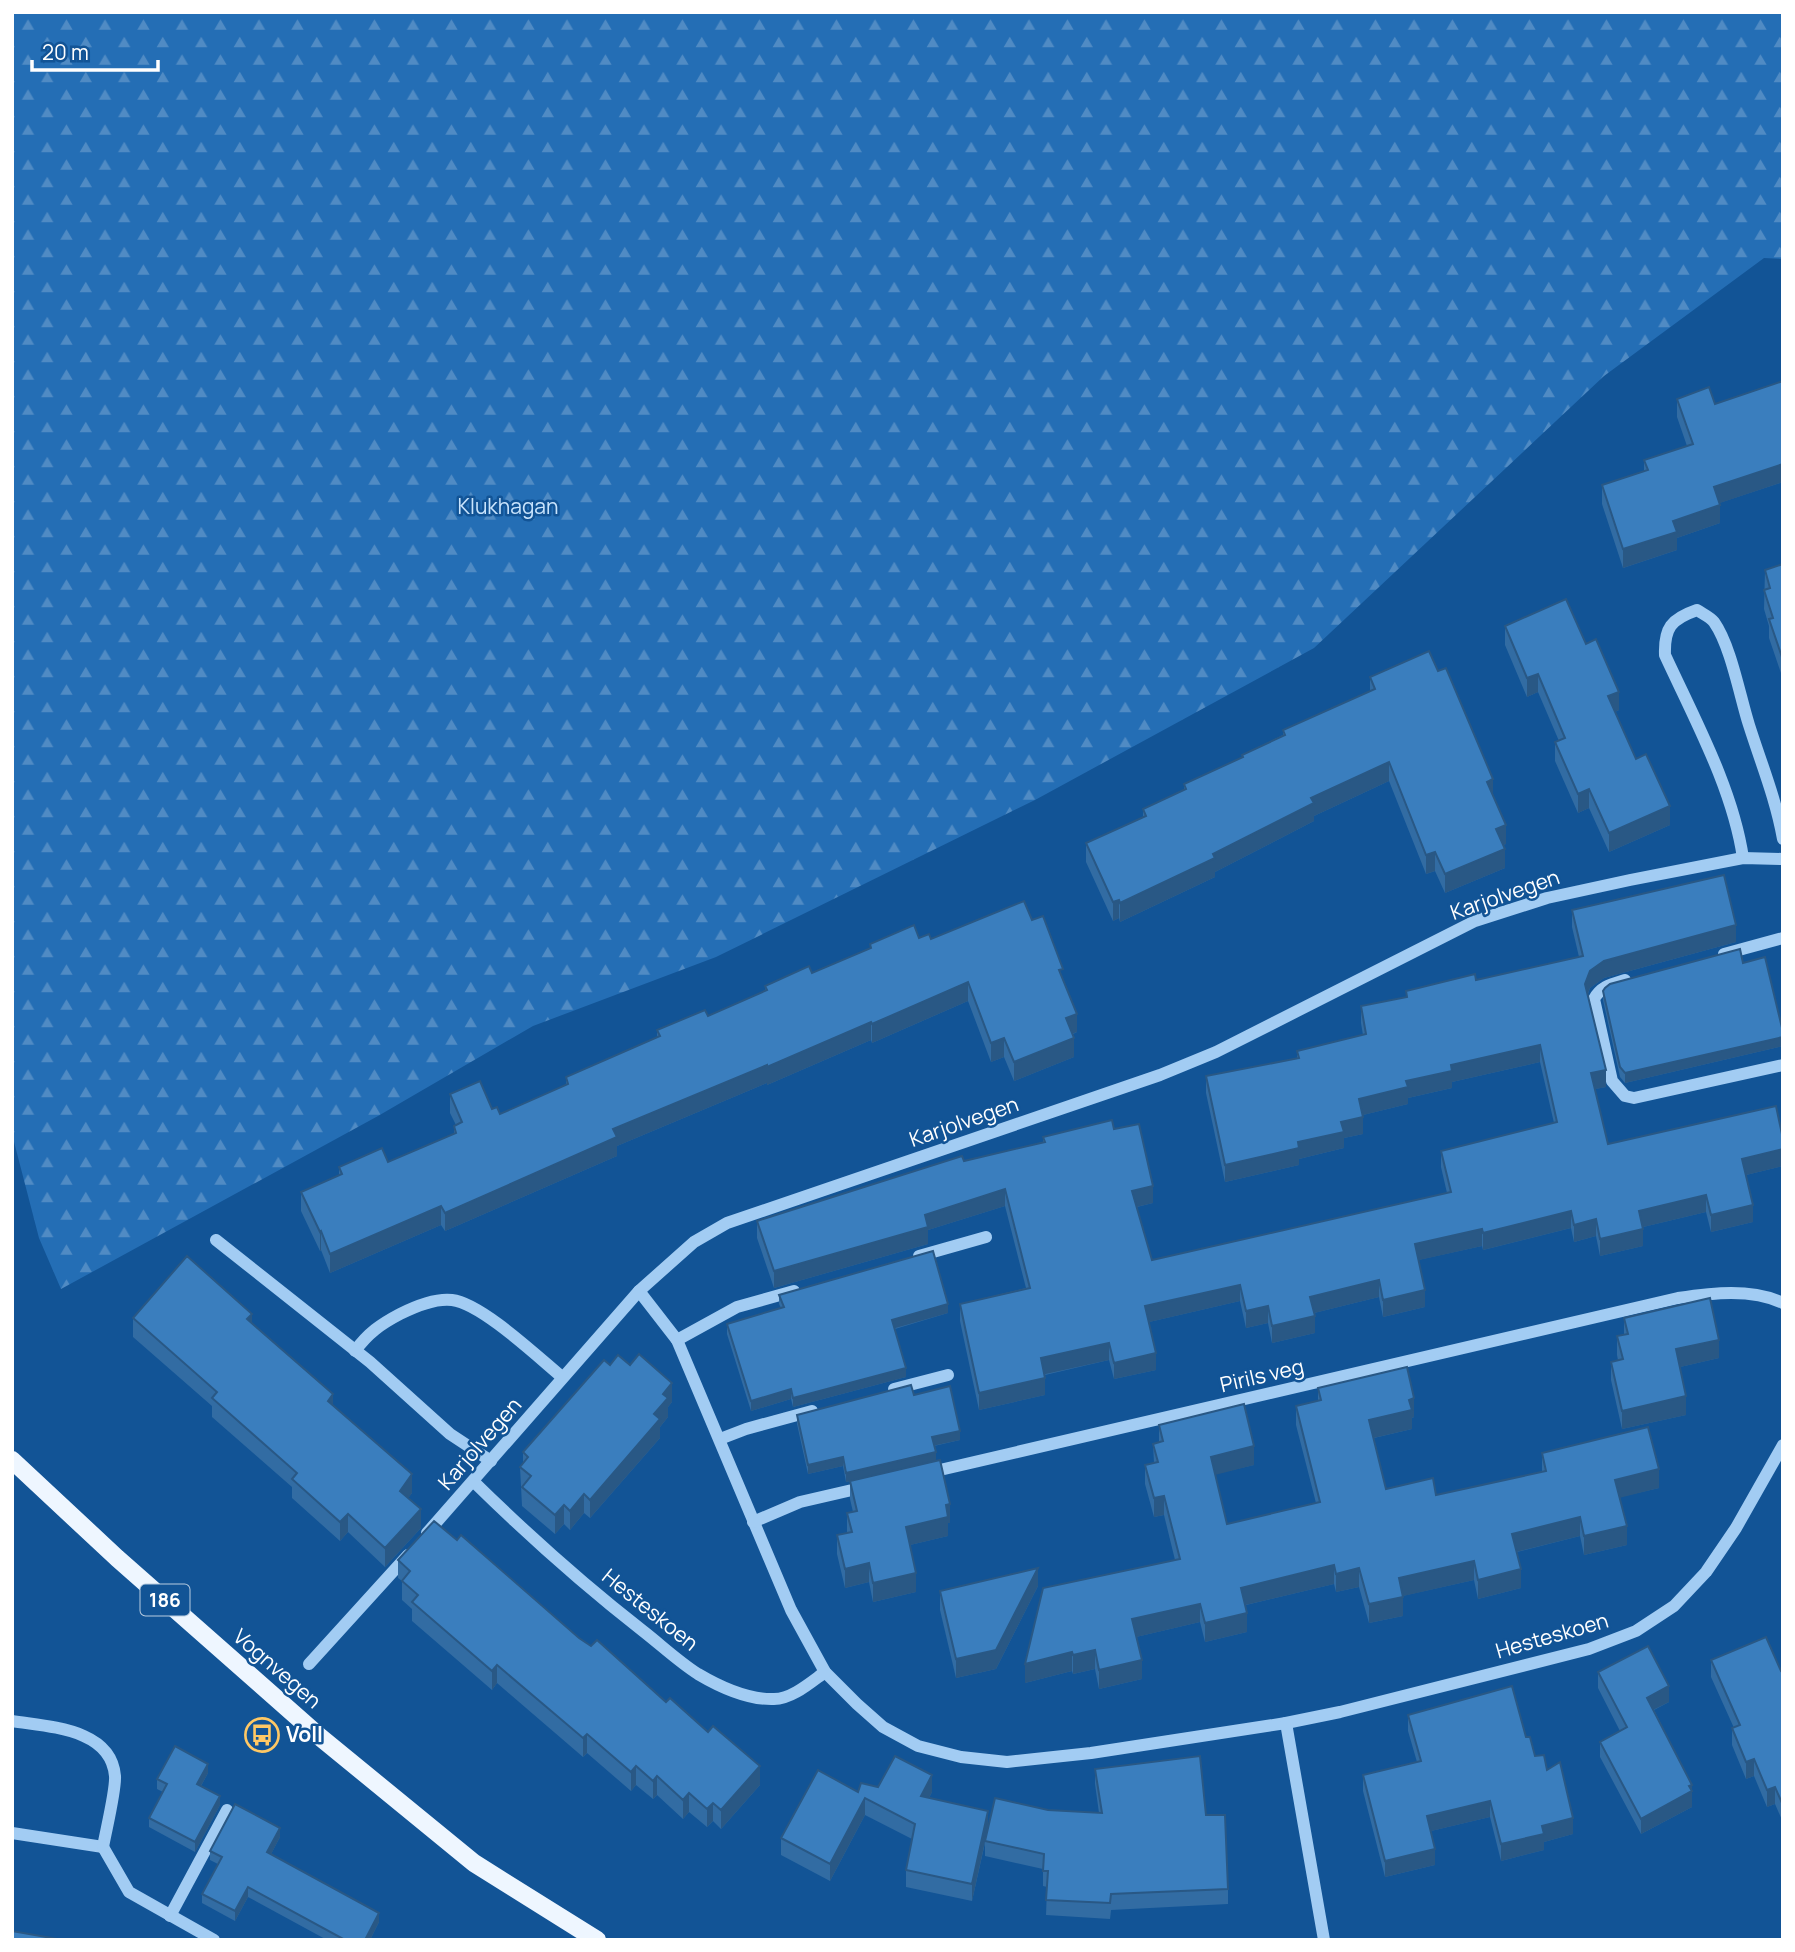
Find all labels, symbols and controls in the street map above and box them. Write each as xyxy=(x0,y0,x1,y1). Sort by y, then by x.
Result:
scale bar xyxy=(32,28,158,72)
text: 20 m xyxy=(42,38,89,66)
park label: Klukhagan xyxy=(458,492,558,520)
street label: Karjolvegen xyxy=(1446,862,1563,926)
street label: Karjolvegen xyxy=(905,1089,1022,1153)
street label: Pirils veg xyxy=(1217,1352,1306,1398)
street label: Karjolvegen xyxy=(431,1391,527,1495)
street label: Hesteskoen xyxy=(597,1562,705,1657)
road number: 186 xyxy=(140,1584,190,1616)
street label: Hesteskoen xyxy=(1492,1606,1611,1664)
street label: Vognvegen xyxy=(228,1622,328,1714)
bus stop icon: Voll xyxy=(243,1716,281,1754)
place label: Voll xyxy=(286,1720,323,1748)

